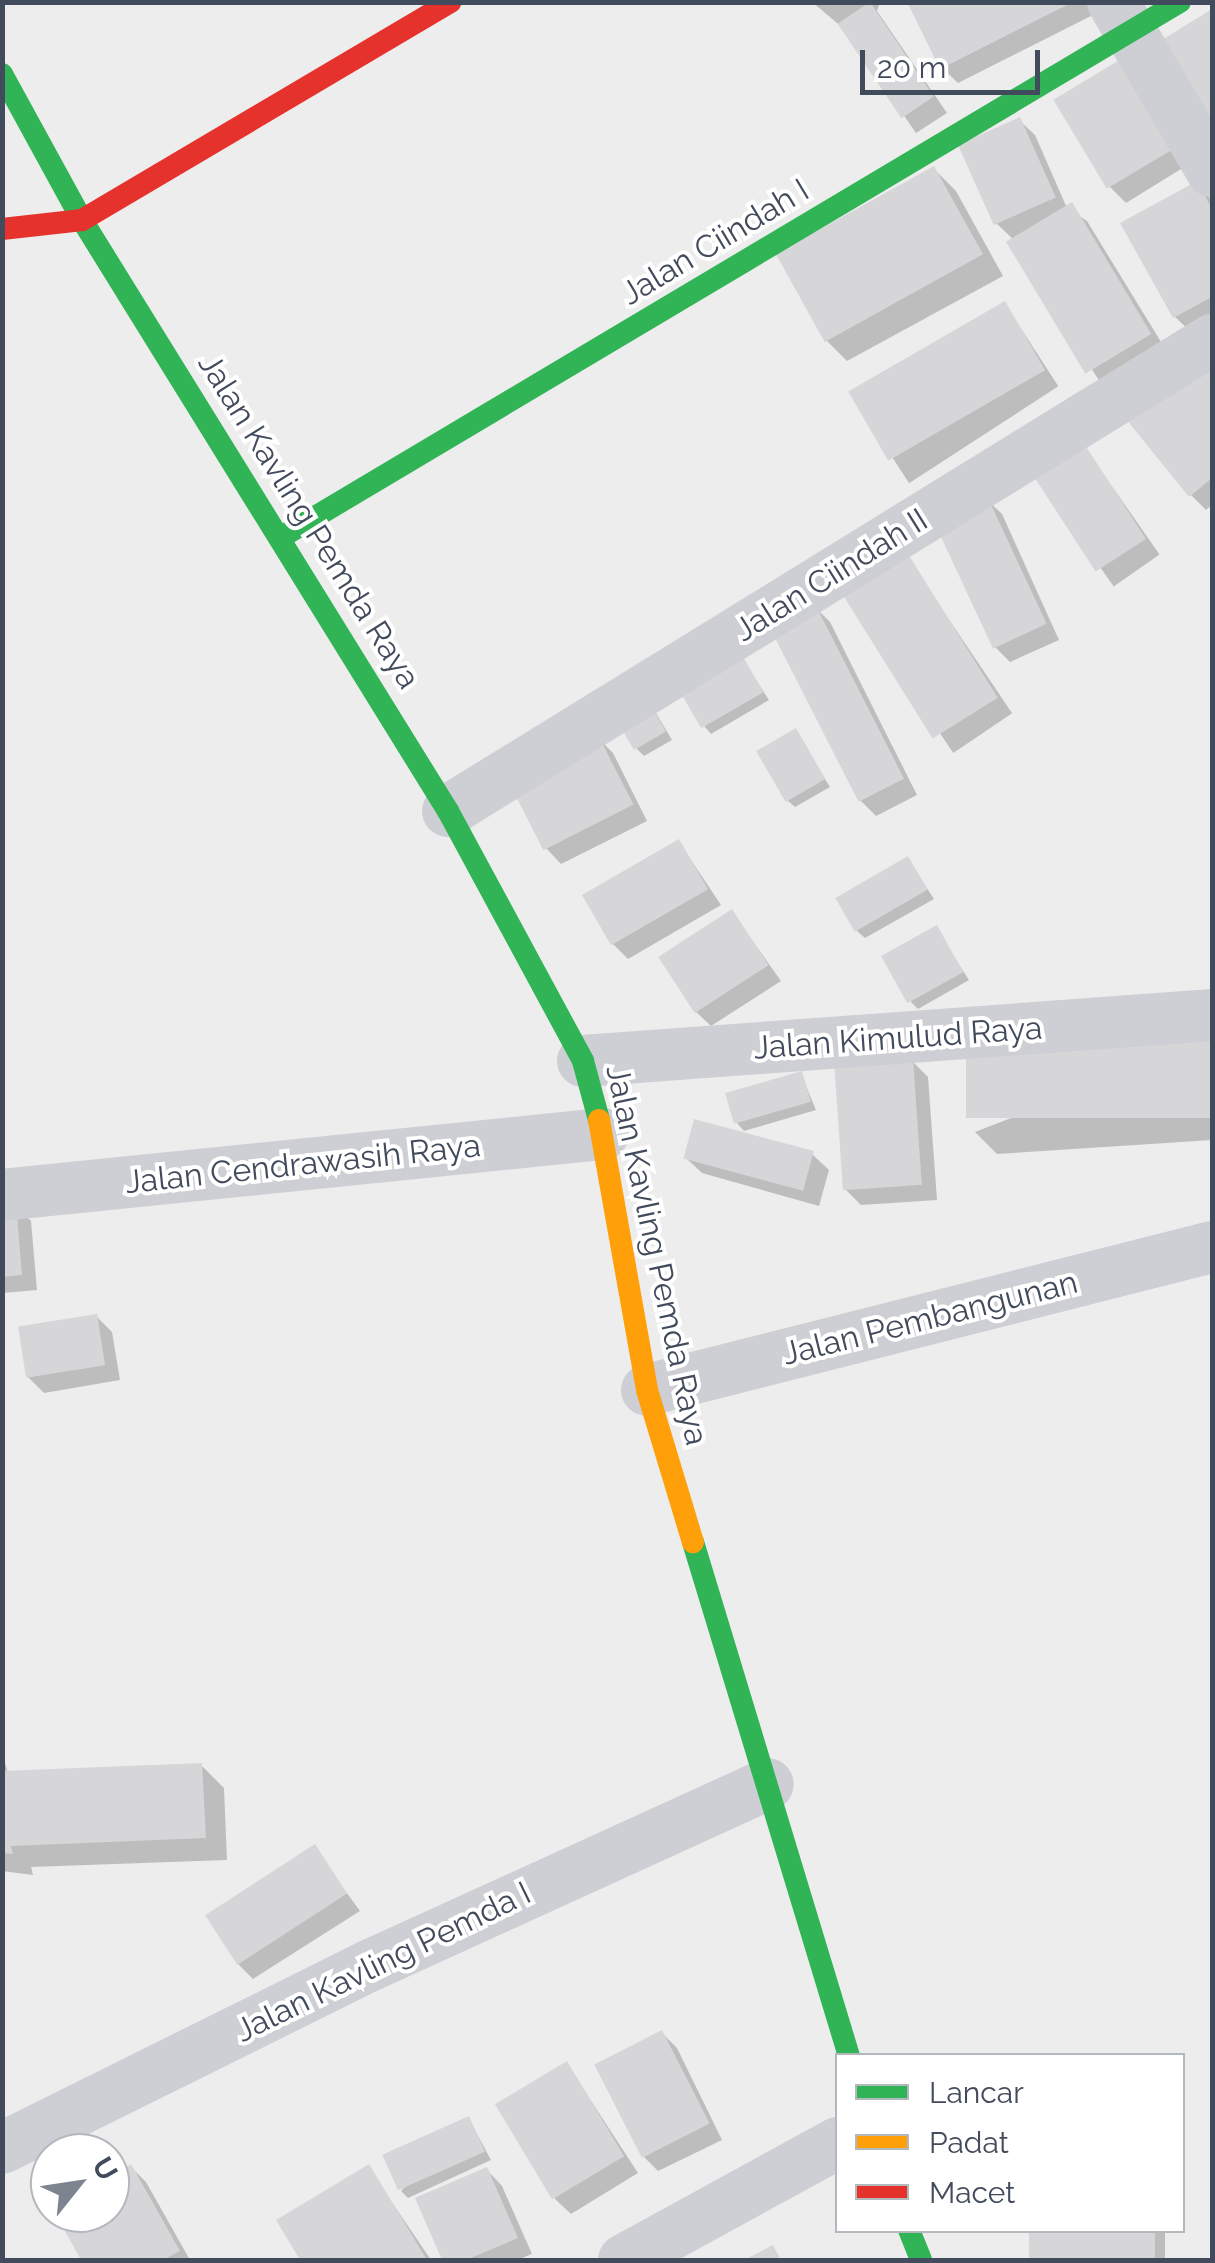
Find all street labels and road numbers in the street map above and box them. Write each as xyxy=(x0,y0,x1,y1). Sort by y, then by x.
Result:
street label: Jalan Ciindah I xyxy=(614,171,816,313)
street label: Jalan Kavling Pemda Raya xyxy=(190,346,428,696)
street label: Jalan Ciindah II xyxy=(727,500,935,650)
street label: Jalan Kimulud Raya xyxy=(752,1009,1044,1067)
street label: Jalan Kavling Pemda Raya xyxy=(598,1061,716,1449)
street label: Jalan Cendrawasih Raya xyxy=(123,1126,483,1202)
street label: Jalan Pembangunan xyxy=(779,1263,1081,1373)
street label: Jalan Kavling Pemda I xyxy=(229,1874,537,2050)

